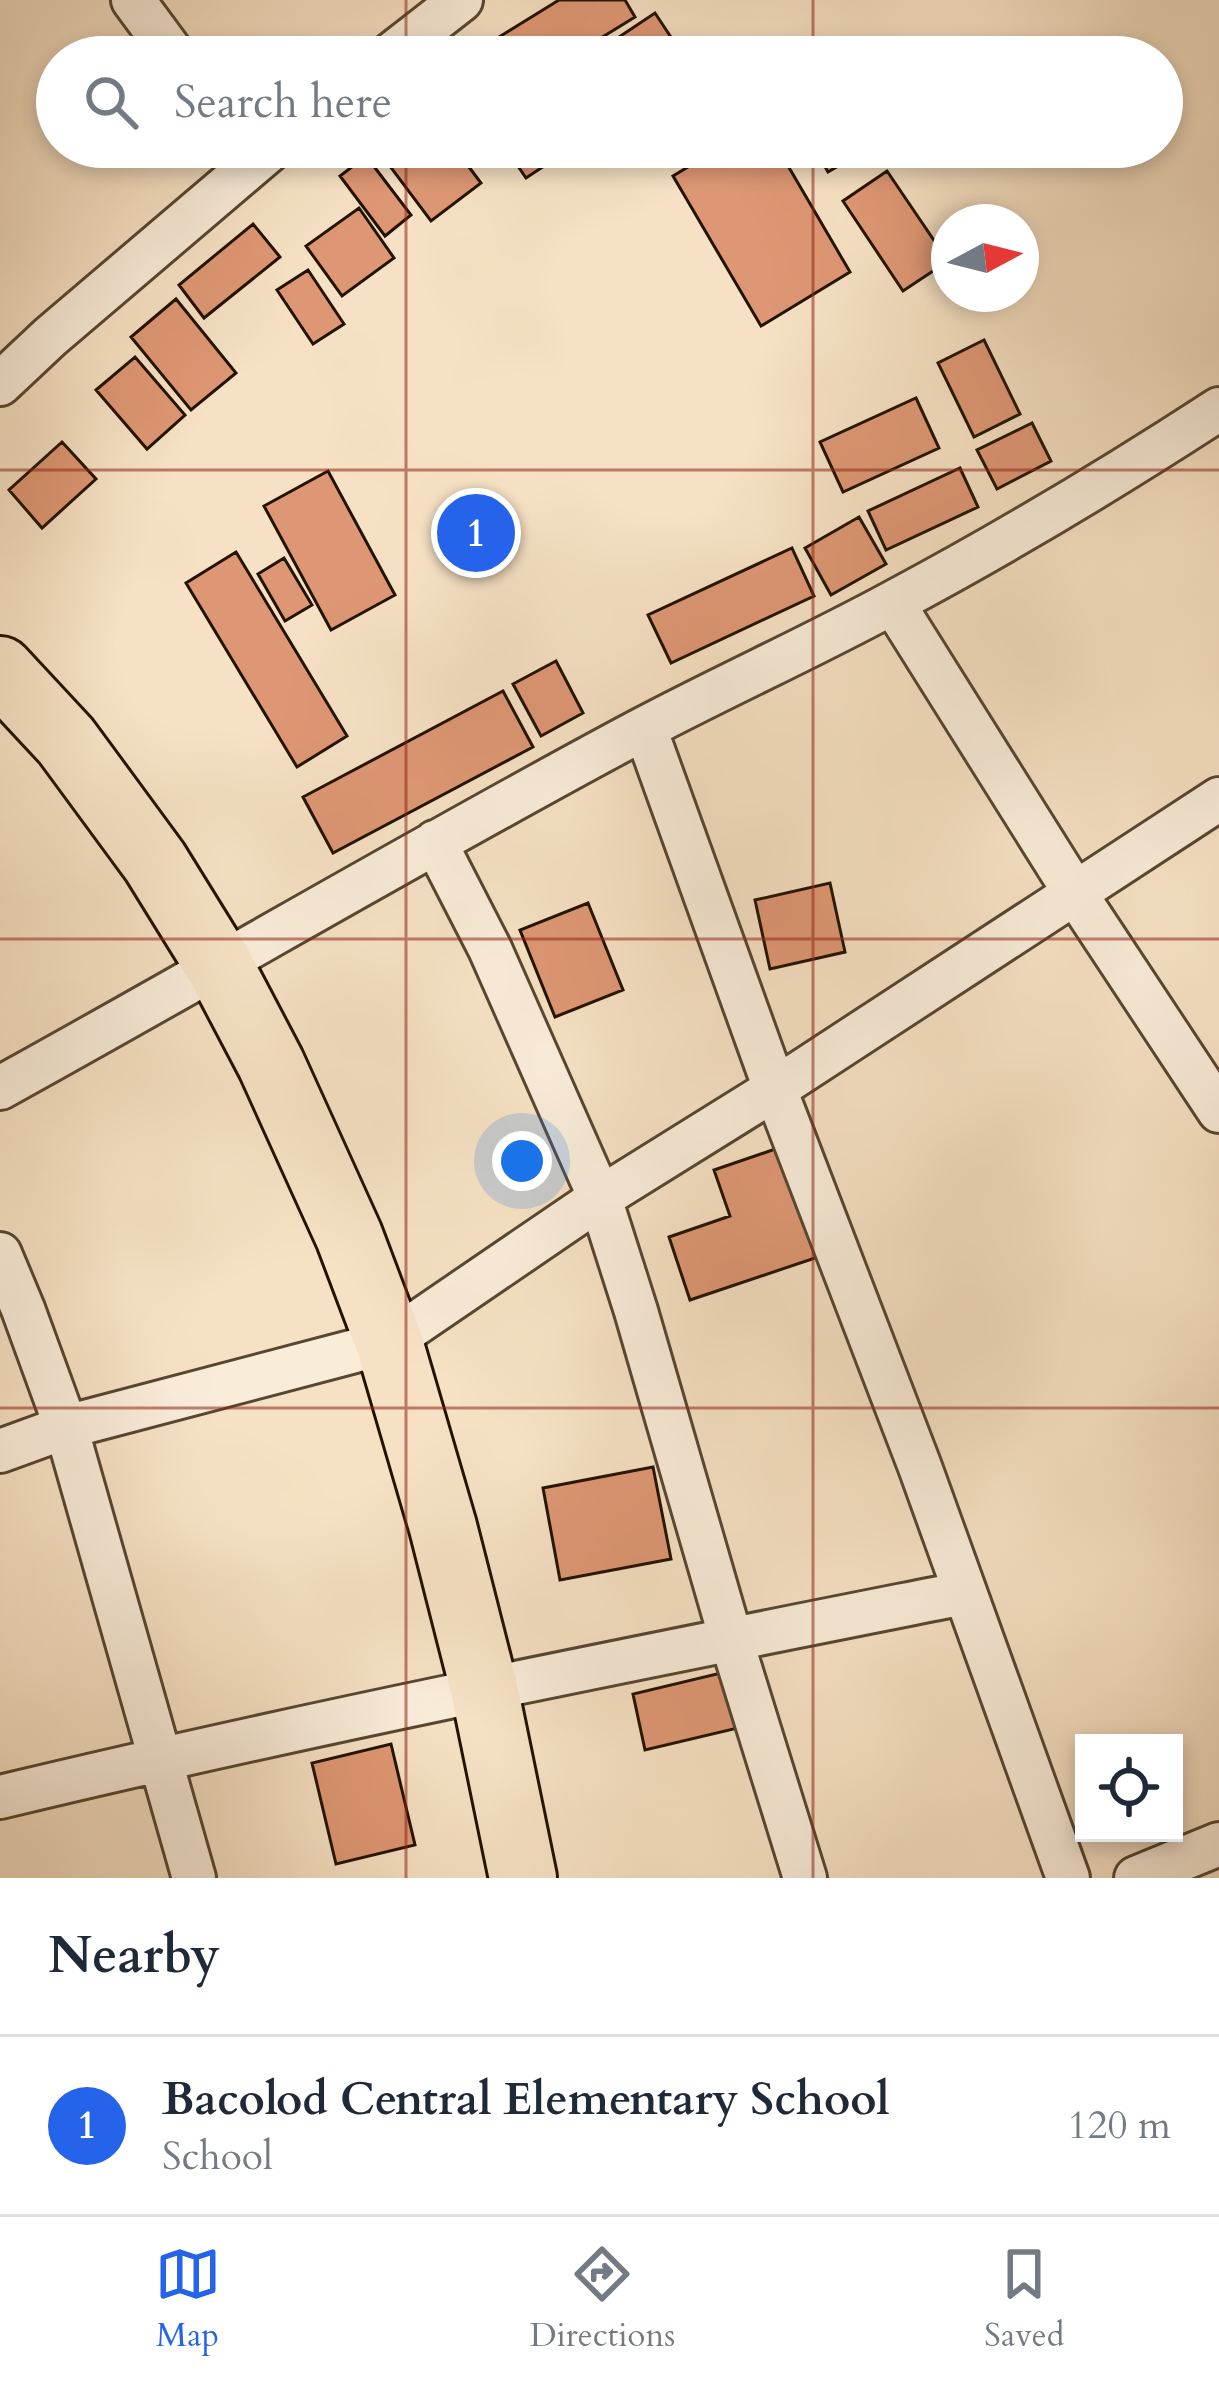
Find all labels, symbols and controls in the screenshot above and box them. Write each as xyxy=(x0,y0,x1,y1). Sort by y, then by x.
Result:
search box xyxy=(36,36,1183,168)
icon: search xyxy=(78,69,144,135)
text: Search here xyxy=(174,72,392,133)
north arrow xyxy=(931,204,1039,312)
pin: 1 xyxy=(437,488,515,578)
your location xyxy=(492,1131,552,1191)
map controls xyxy=(1075,1734,1183,1842)
button: locate xyxy=(1075,1734,1183,1842)
text: Nearby xyxy=(48,1921,220,1991)
text: Bacolod Central Elementary School xyxy=(162,2069,890,2130)
text: 1 xyxy=(77,2099,97,2152)
text: 120 m xyxy=(1068,2099,1171,2152)
text: School xyxy=(162,2130,273,2183)
tab: Map xyxy=(155,2241,221,2358)
tab: Directions xyxy=(530,2241,675,2358)
tab: Saved xyxy=(984,2241,1064,2358)

